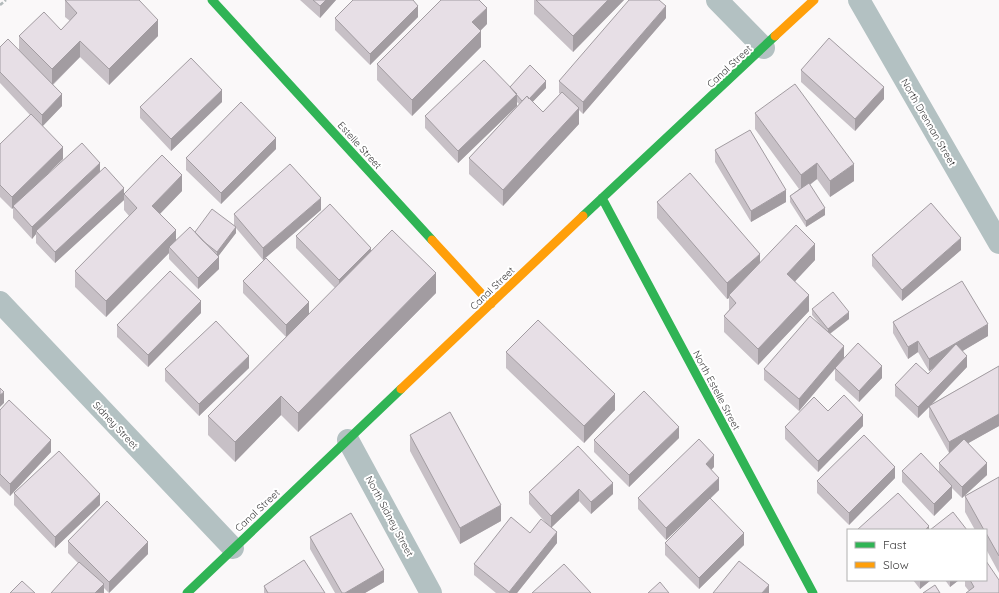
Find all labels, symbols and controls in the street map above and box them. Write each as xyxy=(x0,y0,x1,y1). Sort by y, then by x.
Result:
street label: Canal Street xyxy=(704,42,755,90)
street label: North Drennan Street xyxy=(898,76,959,169)
street label: Estelle Street xyxy=(335,119,385,172)
street label: Canal Street xyxy=(467,264,518,313)
street label: North Estelle Street xyxy=(690,348,743,433)
street label: Sidney Street xyxy=(90,399,142,452)
street label: North Sidney Street xyxy=(363,473,417,560)
street label: Canal Street xyxy=(232,486,283,534)
legend xyxy=(847,529,987,581)
text: Fast xyxy=(883,537,907,552)
text: Slow xyxy=(883,557,909,572)

